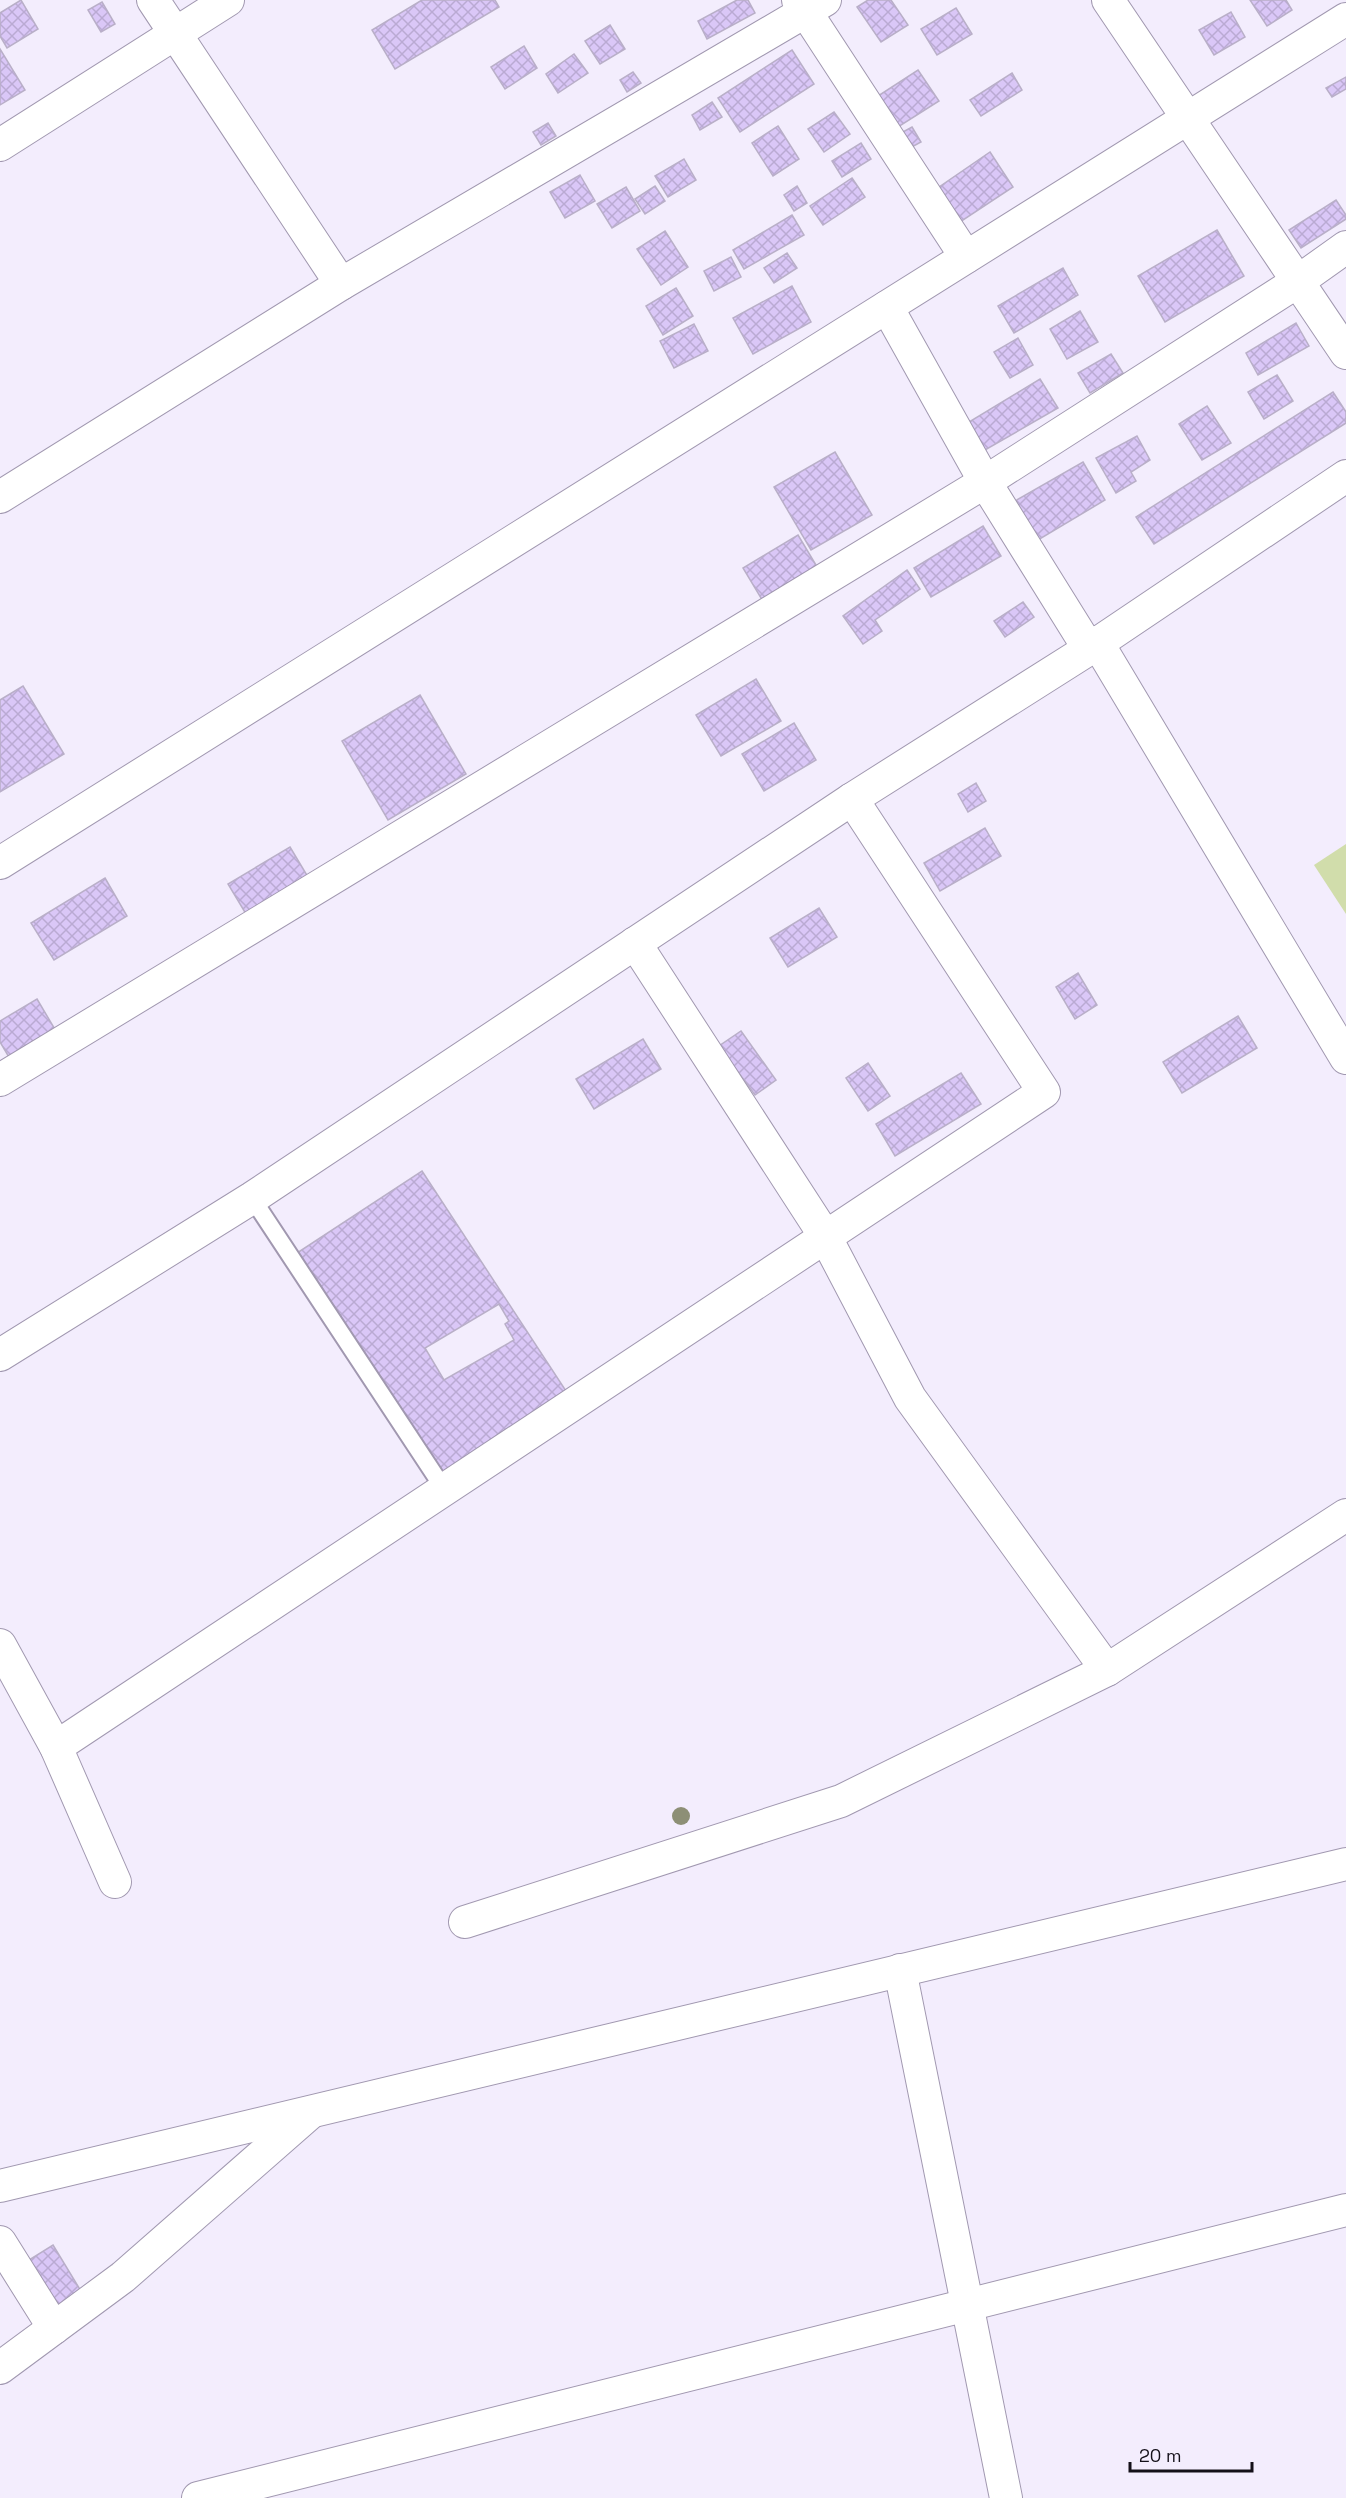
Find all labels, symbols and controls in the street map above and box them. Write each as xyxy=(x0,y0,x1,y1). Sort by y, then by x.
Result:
scale bar xyxy=(1130,2435,1252,2473)
text: 20 m xyxy=(1139,2444,1182,2467)

